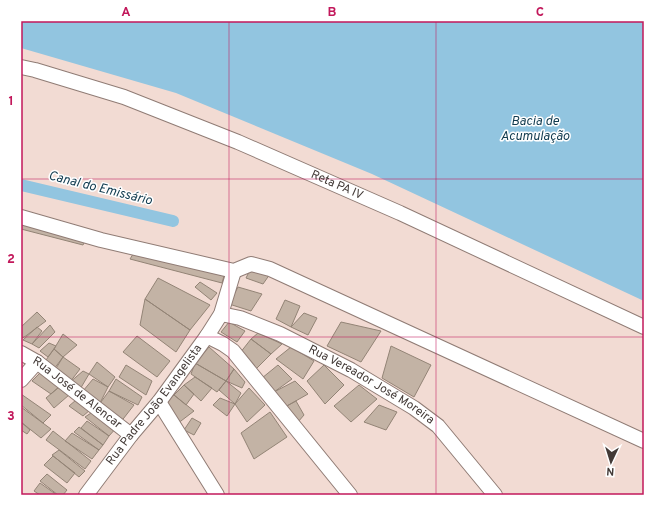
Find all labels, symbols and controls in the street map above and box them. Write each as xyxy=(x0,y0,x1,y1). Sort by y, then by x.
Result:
text: A xyxy=(121,5,131,21)
text: B xyxy=(328,5,337,21)
text: C xyxy=(536,5,544,21)
text: 1 xyxy=(8,94,14,110)
water label: Bacia de Acumulação xyxy=(501,114,570,145)
street label: Reta PA IV xyxy=(308,167,366,204)
water label: Canal do Emissário xyxy=(47,168,154,210)
text: 2 xyxy=(7,252,15,268)
street label: Rua Padre João Evangelista xyxy=(103,341,206,469)
street label: Rua Vereador José Moreira xyxy=(306,342,437,428)
street label: Rua José de Alencar xyxy=(30,353,125,433)
text: 3 xyxy=(7,409,15,425)
north arrow xyxy=(591,442,631,482)
text: N xyxy=(606,464,615,478)

